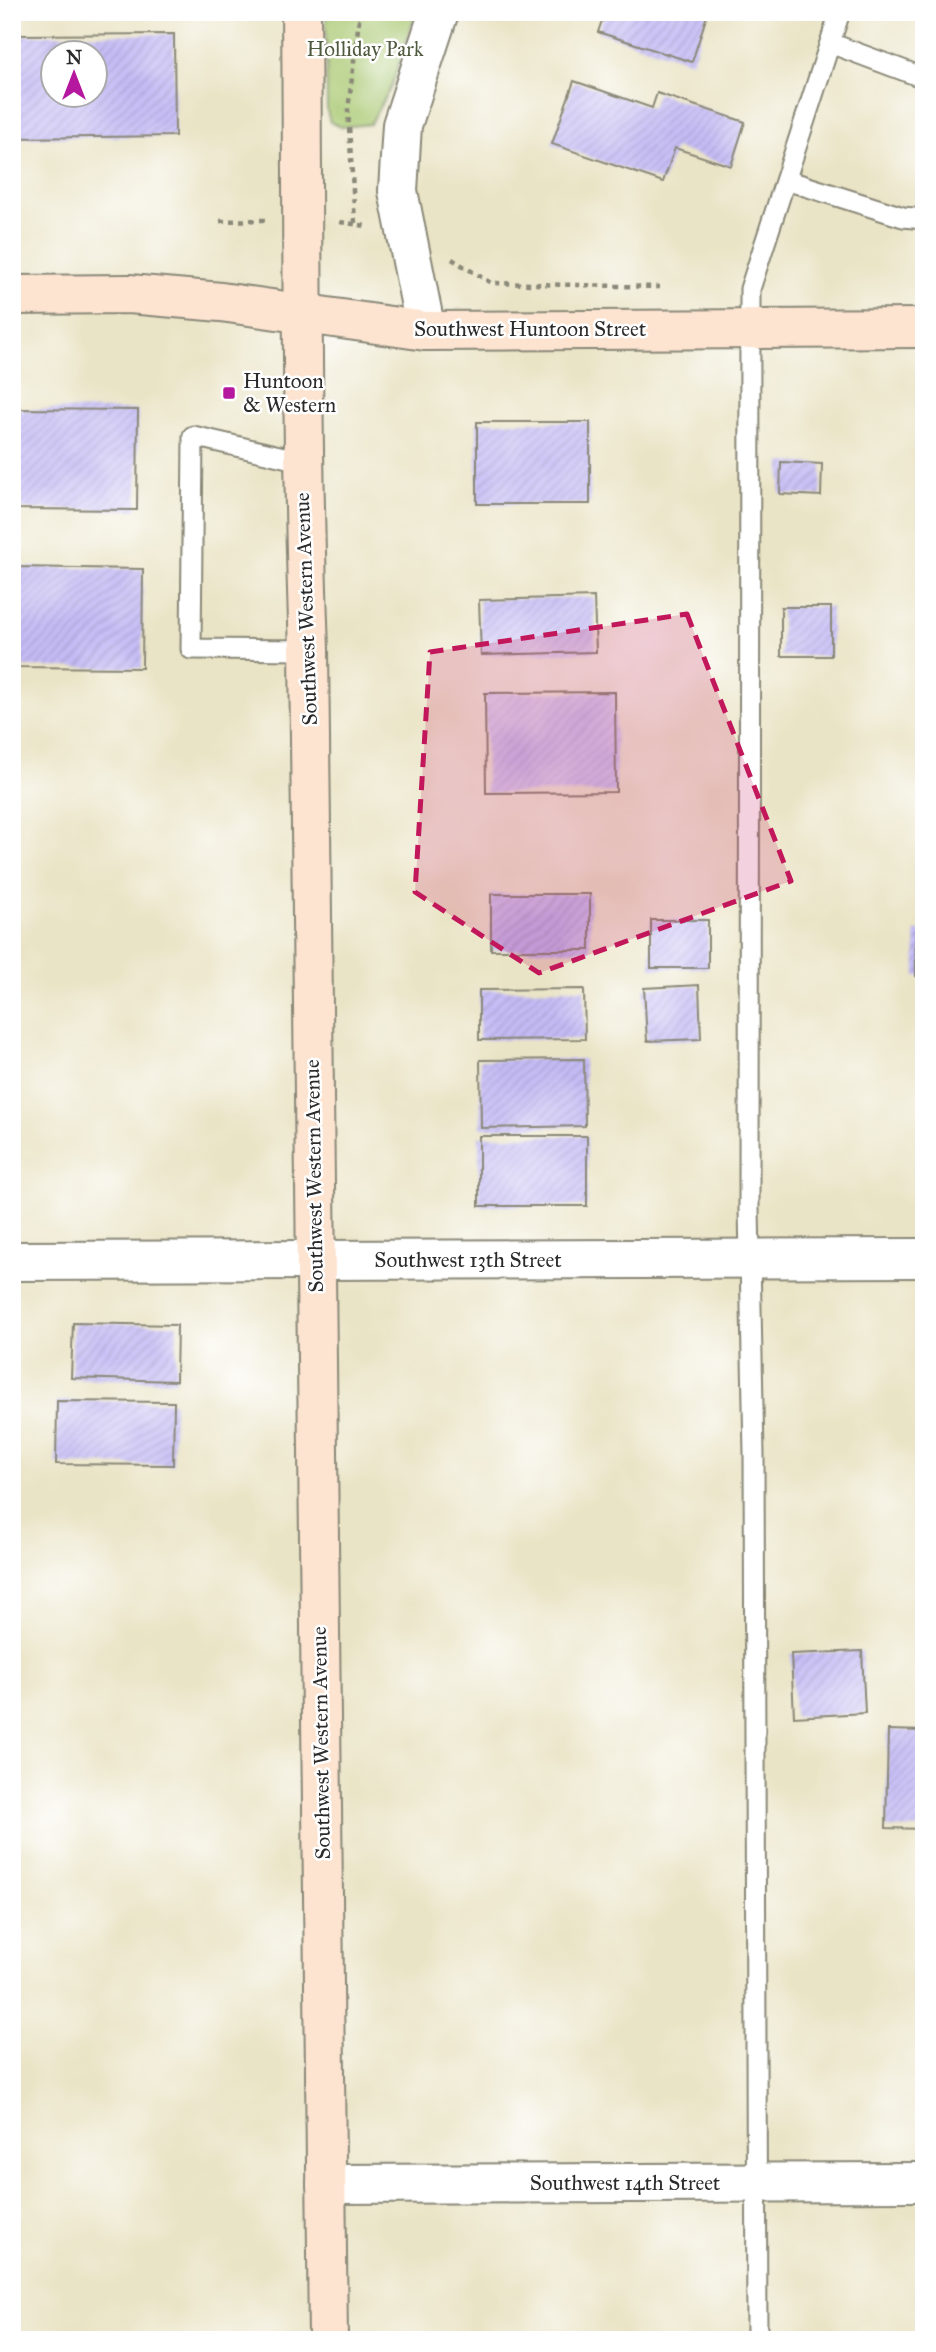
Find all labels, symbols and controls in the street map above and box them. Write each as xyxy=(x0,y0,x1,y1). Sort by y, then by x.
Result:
park label: Holliday Park xyxy=(306,36,424,62)
north arrow xyxy=(38,38,108,108)
text: N xyxy=(66,46,82,69)
street label: Southwest Huntoon Street xyxy=(414,316,647,342)
place label: Huntoon & Western xyxy=(243,368,336,418)
marker: Huntoon & Western xyxy=(221,385,237,401)
street label: Southwest Western Avenue xyxy=(289,492,323,726)
street label: Southwest Western Avenue xyxy=(299,1059,329,1293)
street label: Southwest 13th Street xyxy=(374,1247,562,1273)
street label: Southwest Western Avenue xyxy=(306,1626,336,1860)
street label: Southwest 14th Street xyxy=(530,2170,721,2196)

